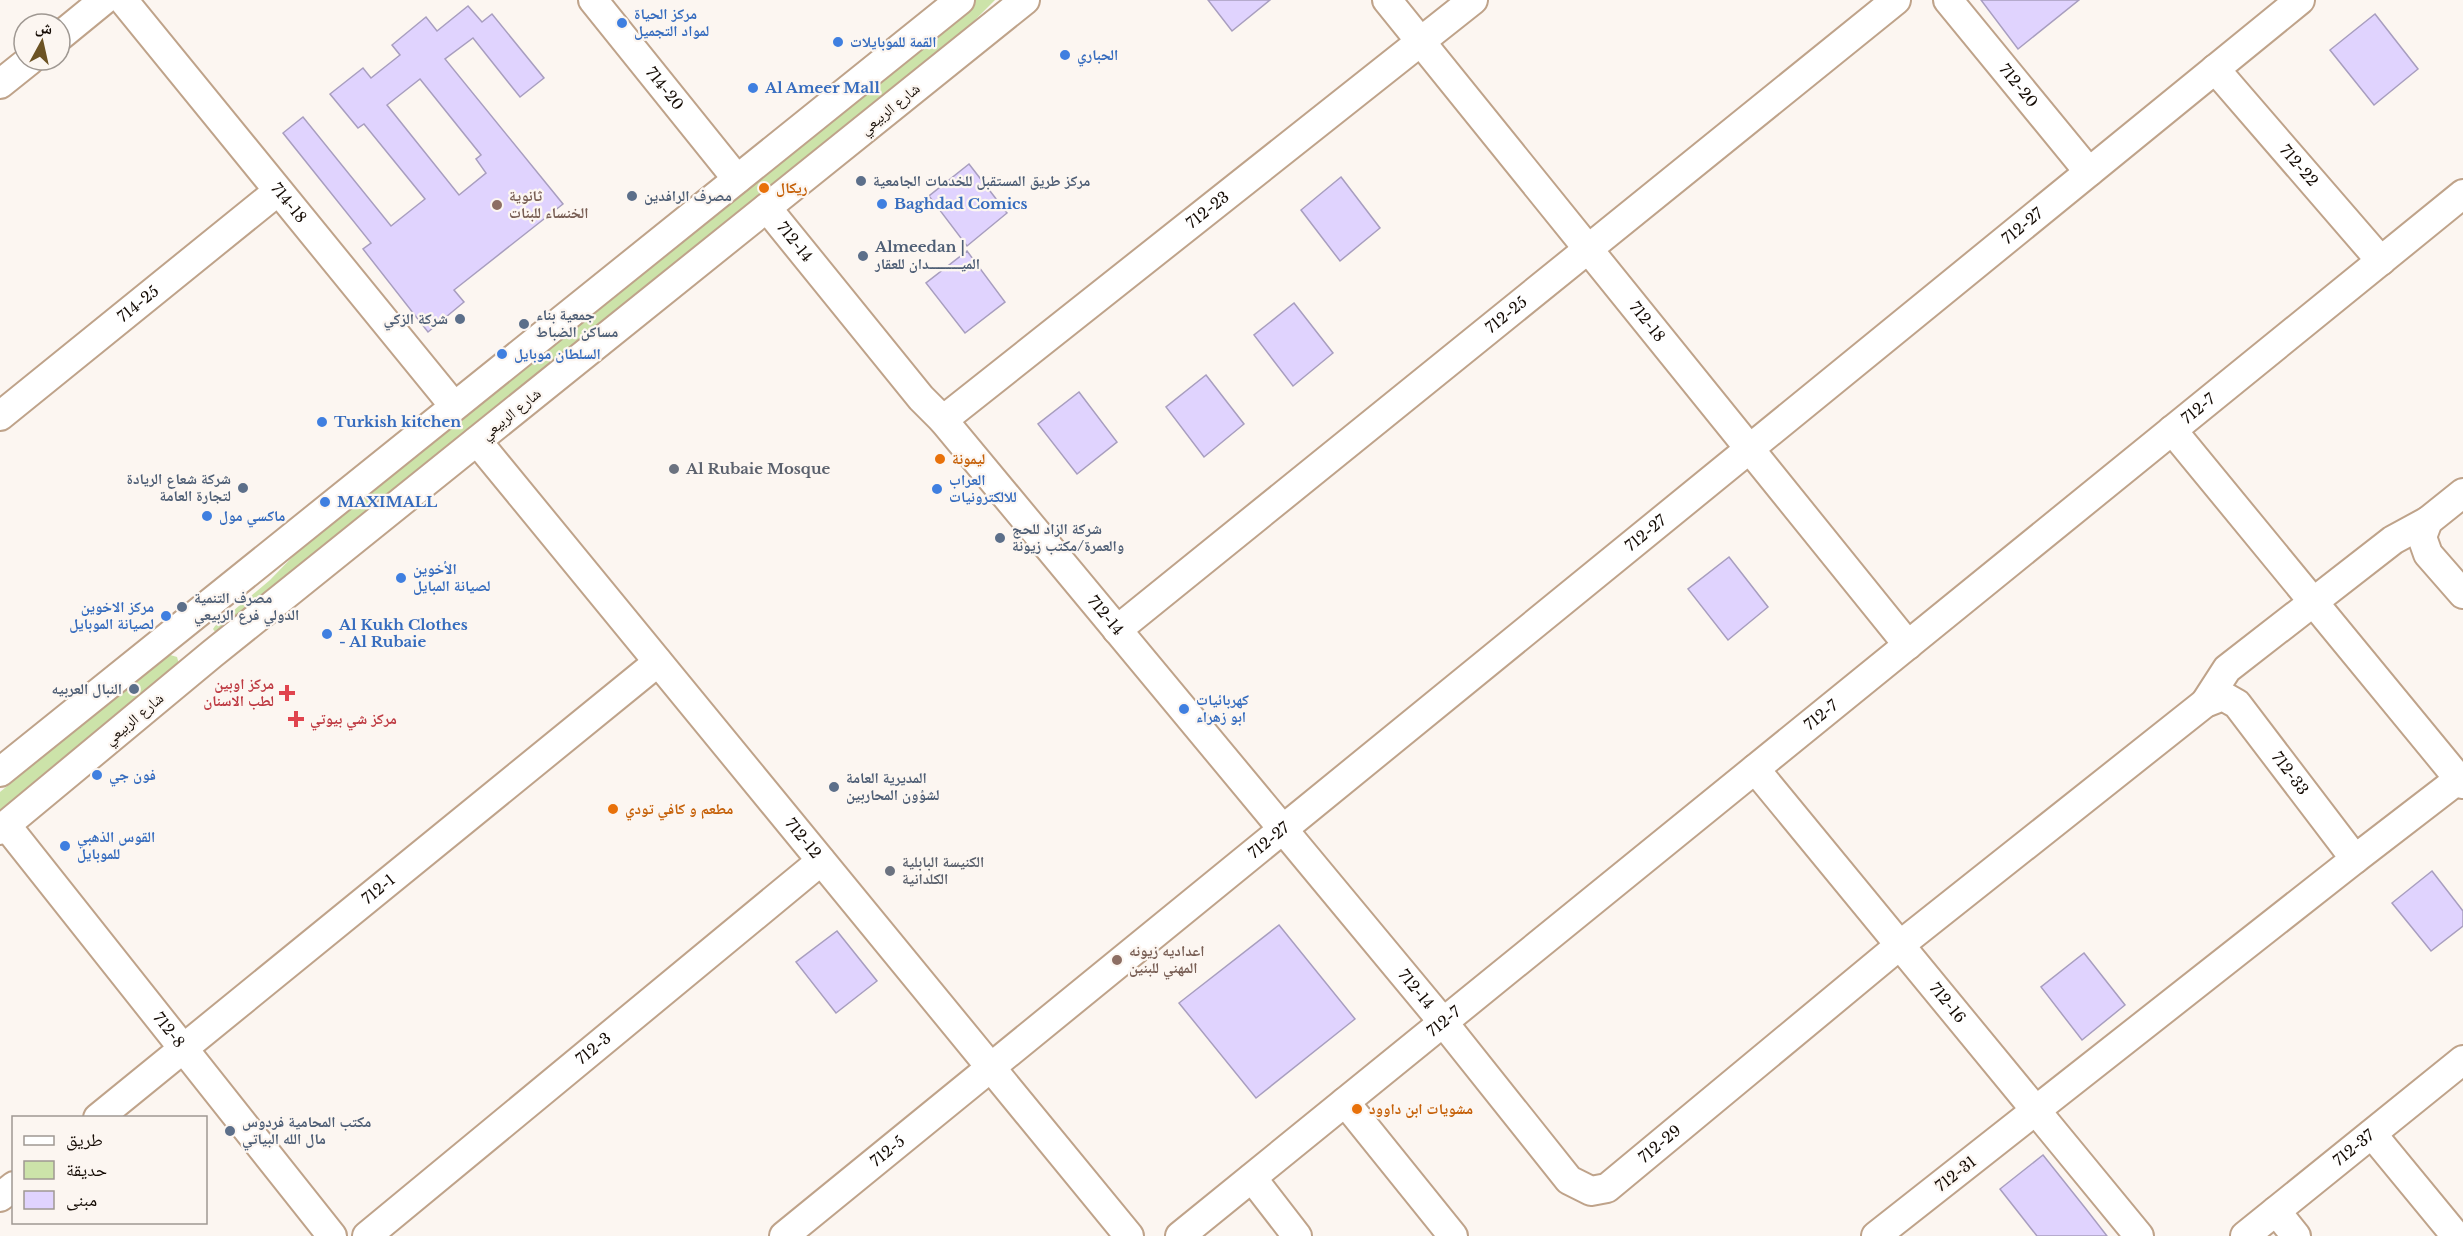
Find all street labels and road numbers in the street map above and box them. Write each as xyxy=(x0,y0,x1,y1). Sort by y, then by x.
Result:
street label: 712-20 xyxy=(1995,60,2042,111)
street label: 714-20 xyxy=(642,63,688,114)
street label: شارع الربيعي xyxy=(856,79,925,141)
street label: 712-22 xyxy=(2276,141,2322,190)
street label: 714-18 xyxy=(267,179,311,226)
street label: 712-23 xyxy=(1183,187,1233,232)
street label: 712-27 xyxy=(1998,203,2047,248)
street label: 712-14 xyxy=(773,218,817,266)
street label: 714-25 xyxy=(114,281,163,326)
street label: 712-25 xyxy=(1482,292,1531,337)
street label: 712-18 xyxy=(1626,298,1669,346)
street label: شارع الربيعي xyxy=(477,384,546,446)
street label: 712-7 xyxy=(2177,389,2219,428)
street label: 712-27 xyxy=(1621,510,1670,555)
street label: 712-14 xyxy=(1084,592,1128,639)
street label: شارع الربيعي xyxy=(100,688,169,751)
street label: 712-7 xyxy=(1800,695,1842,734)
street label: 712-33 xyxy=(2268,748,2313,798)
street label: 712-12 xyxy=(781,814,825,862)
street label: 712-27 xyxy=(1245,817,1294,862)
street label: 712-1 xyxy=(358,870,399,908)
street label: 712-14 xyxy=(1394,965,1438,1013)
street label: 712-16 xyxy=(1926,979,1970,1027)
street label: 712-7 xyxy=(1423,1002,1465,1041)
street label: 712-8 xyxy=(149,1009,189,1051)
street label: 712-3 xyxy=(572,1028,615,1068)
street label: 712-29 xyxy=(1635,1121,1685,1167)
street label: 712-37 xyxy=(2329,1125,2378,1170)
street label: 712-5 xyxy=(866,1131,909,1171)
street label: 712-31 xyxy=(1932,1152,1980,1195)

